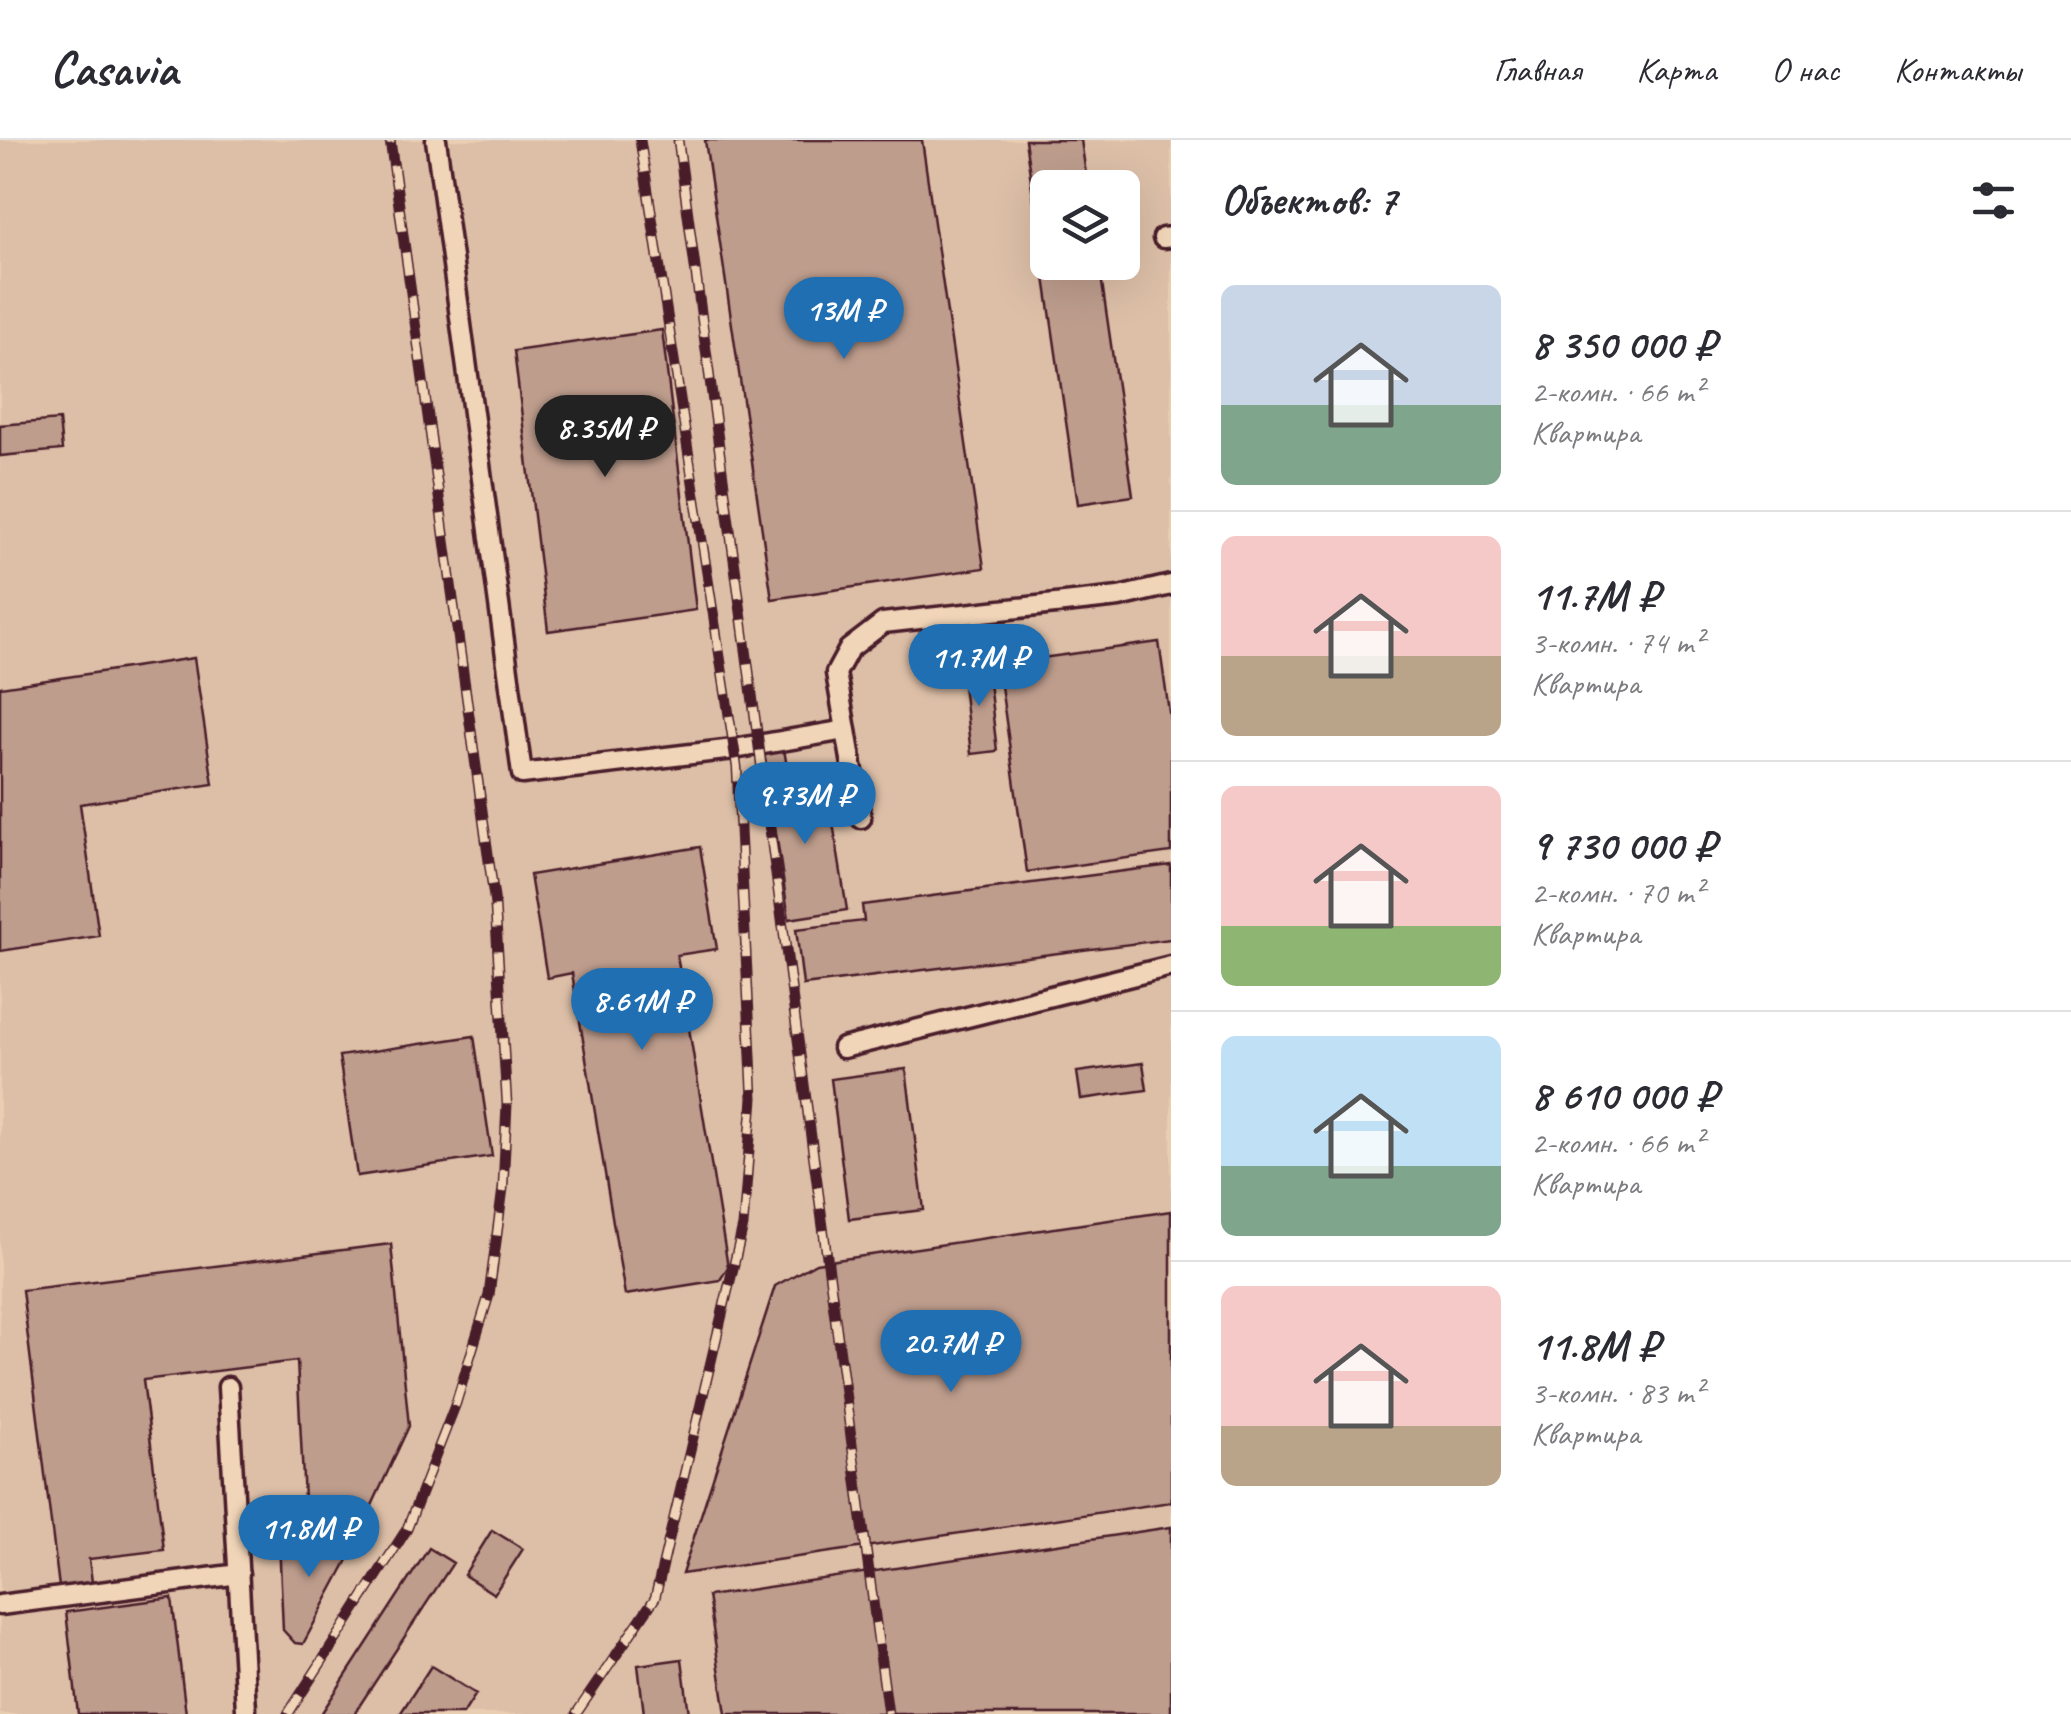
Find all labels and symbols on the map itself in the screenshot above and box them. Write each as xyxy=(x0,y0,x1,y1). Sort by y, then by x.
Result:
pin: 13M ₽ xyxy=(774,277,914,362)
pin: 8.35M ₽ xyxy=(513,395,697,480)
pin: 11.7M ₽ xyxy=(887,624,1071,709)
pin: 9.73M ₽ xyxy=(713,762,897,847)
pin: 8.61M ₽ xyxy=(550,968,734,1053)
pin: 20.7M ₽ xyxy=(859,1310,1043,1395)
pin: 11.8M ₽ xyxy=(217,1495,401,1580)

